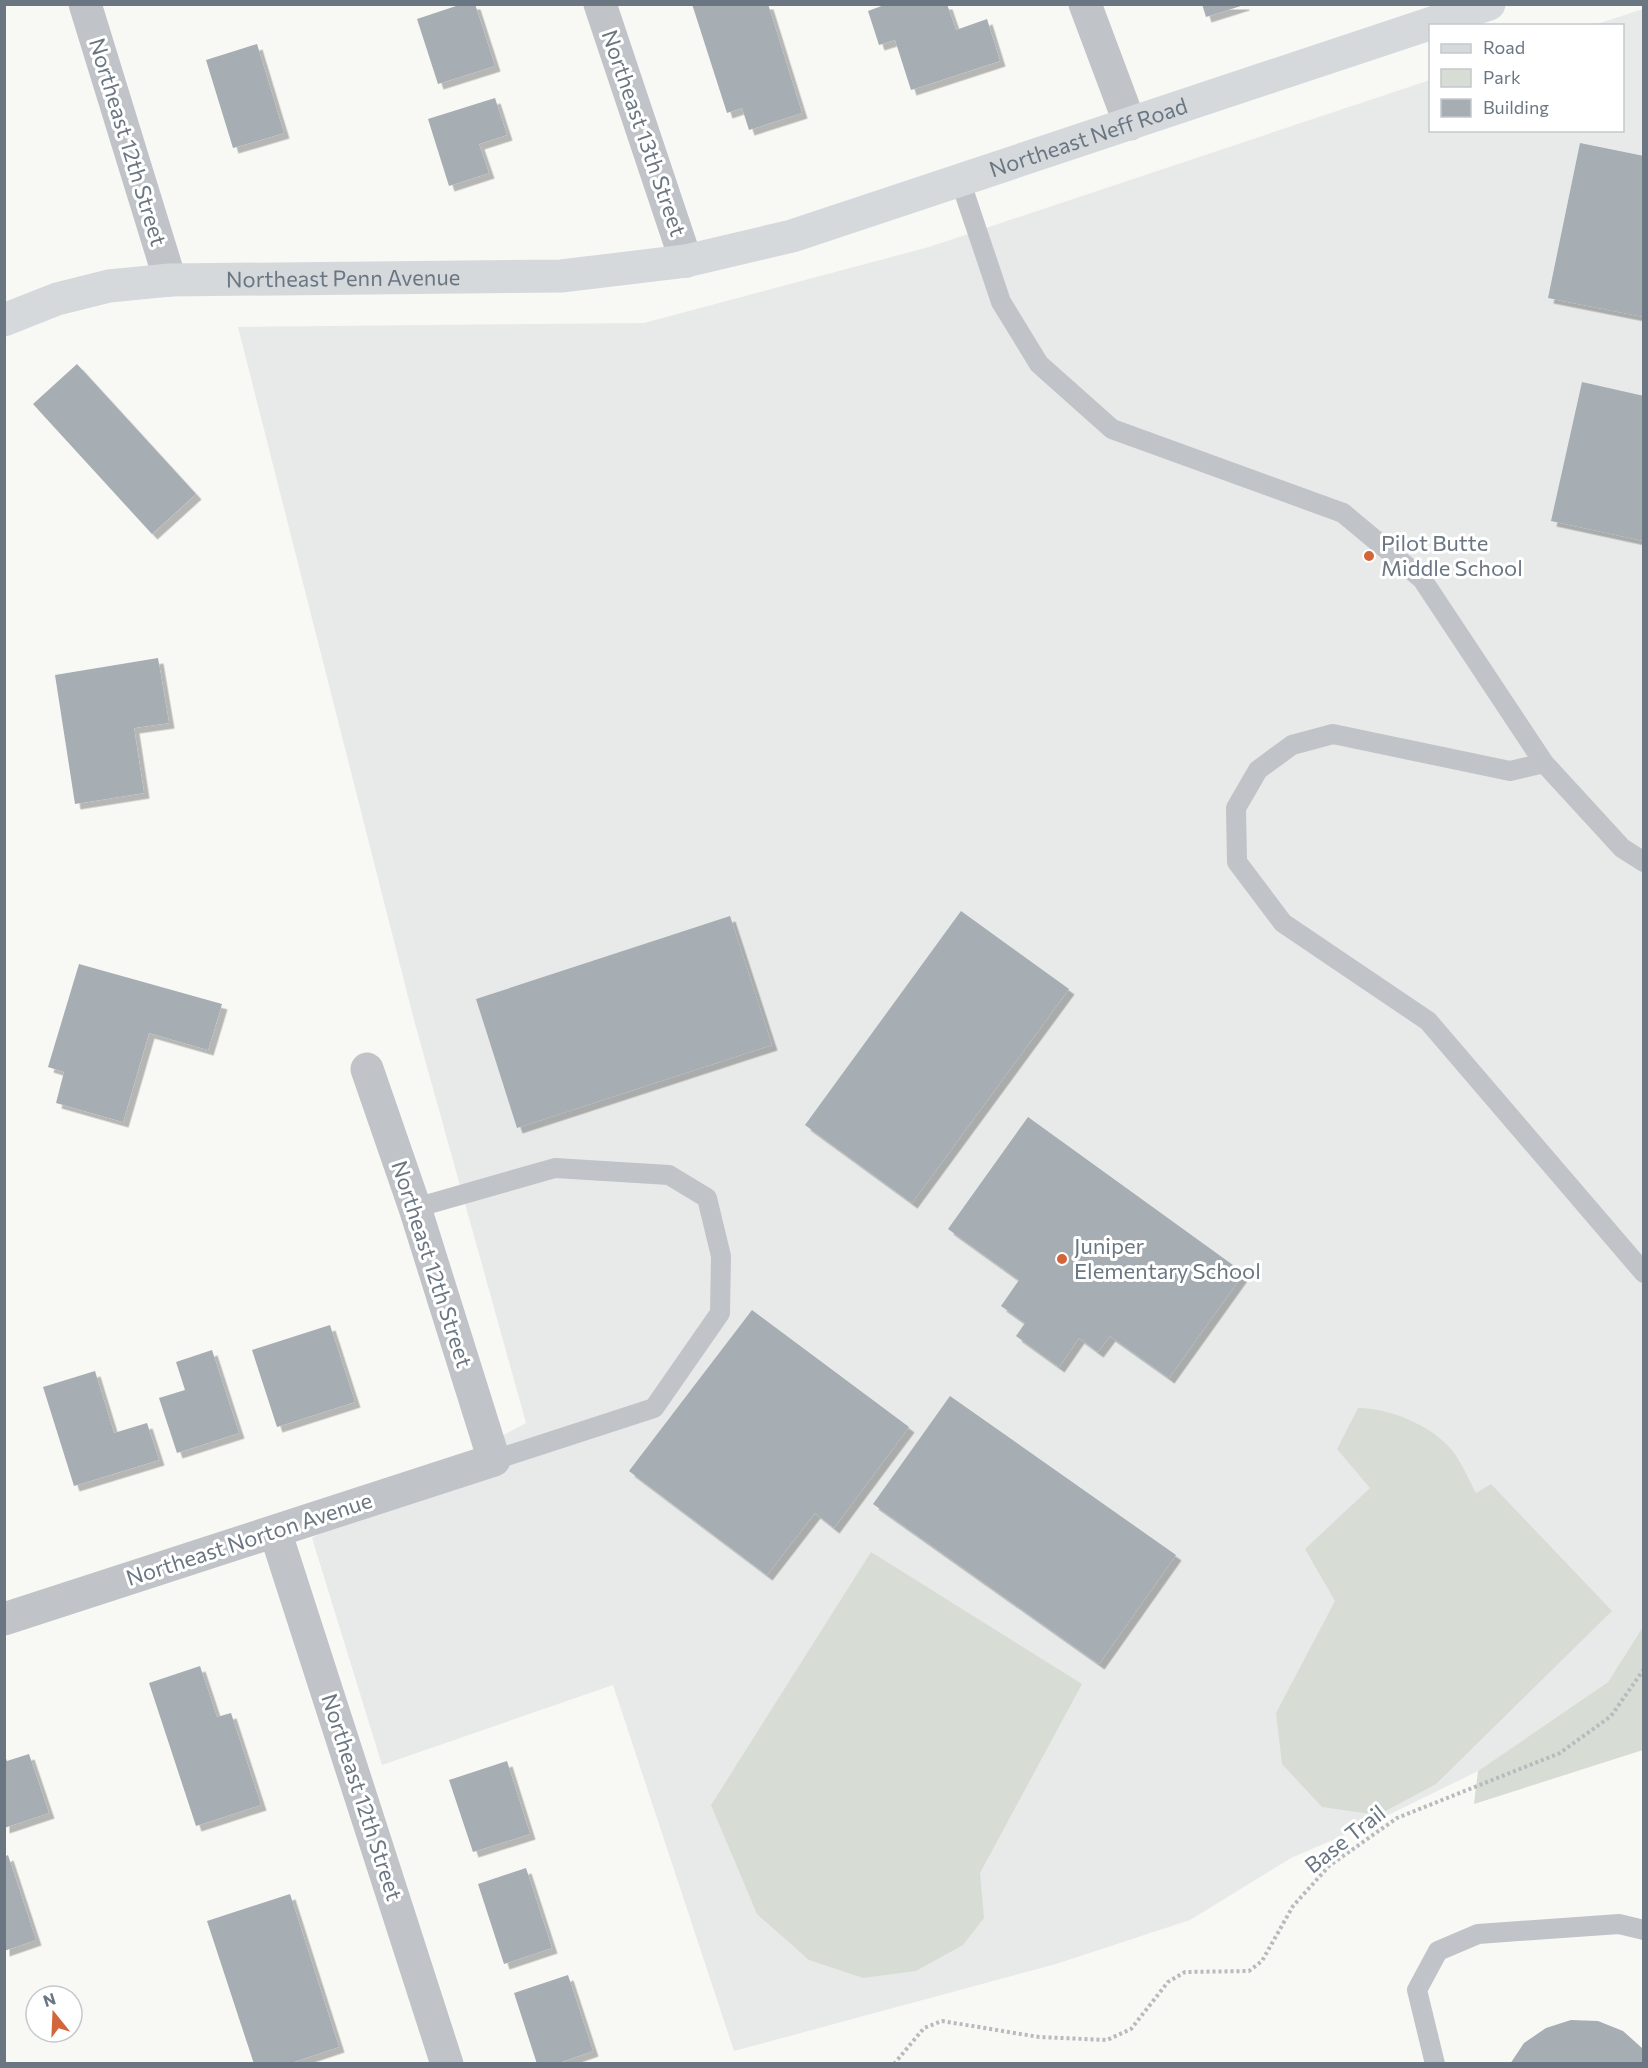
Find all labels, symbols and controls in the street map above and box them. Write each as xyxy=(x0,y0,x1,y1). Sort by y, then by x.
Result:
legend xyxy=(1429,24,1624,132)
street label: Northeast 13th Street xyxy=(596,26,692,240)
street label: Northeast 12th Street xyxy=(84,35,173,249)
text: Road xyxy=(1483,36,1525,58)
text: Park xyxy=(1483,66,1521,88)
street label: Northeast Neff Road xyxy=(986,91,1191,182)
text: Building xyxy=(1483,96,1549,118)
street label: Northeast Penn Avenue xyxy=(226,263,460,292)
place label: Pilot Butte Middle School xyxy=(1381,529,1523,581)
marker: Pilot Butte Middle School xyxy=(1362,549,1376,563)
street label: Northeast 12th Street xyxy=(386,1157,479,1371)
place label: Juniper Elementary School xyxy=(1074,1232,1261,1284)
marker: Juniper Elementary School xyxy=(1055,1252,1069,1266)
street label: Northeast Norton Avenue xyxy=(122,1486,375,1591)
street label: Northeast 12th Street xyxy=(316,1690,409,1904)
street label: Base Trail xyxy=(1299,1799,1390,1879)
north arrow xyxy=(24,1984,84,2044)
text: N xyxy=(41,1988,58,2010)

